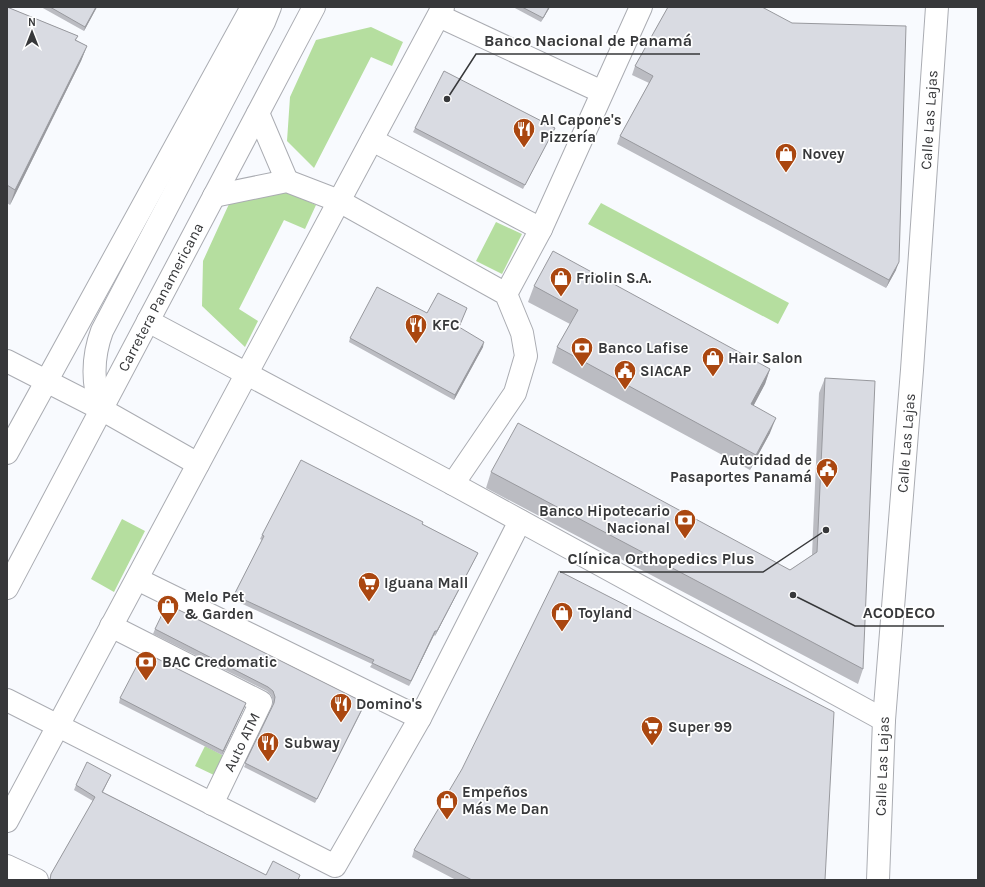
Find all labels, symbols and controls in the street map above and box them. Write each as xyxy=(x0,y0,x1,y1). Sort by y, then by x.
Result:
north arrow xyxy=(12,12,52,52)
text: N xyxy=(28,16,36,29)
callout: Banco Nacional de Panamá xyxy=(476,26,700,54)
text: Banco Nacional de Panamá xyxy=(484,31,692,50)
street label: Calle Las Lajas xyxy=(917,69,942,170)
place label: Al Capone's Pizzería xyxy=(540,111,622,146)
restaurant icon: Al Capone's Pizzería xyxy=(511,116,537,149)
shop icon: Novey xyxy=(773,141,799,174)
place label: Novey xyxy=(802,145,845,163)
street label: Carretera Panamericana xyxy=(114,220,207,375)
shop icon: Friolin S.A. xyxy=(548,265,574,298)
place label: Friolin S.A. xyxy=(576,269,652,287)
restaurant icon: KFC xyxy=(403,312,429,345)
place label: KFC xyxy=(432,316,460,334)
bank icon: Banco Lafise xyxy=(569,335,595,368)
place label: Banco Lafise xyxy=(598,339,689,357)
shop icon: Hair Salon xyxy=(700,345,726,378)
place label: Hair Salon xyxy=(728,349,803,367)
public building icon: SIACAP xyxy=(612,358,638,391)
place label: SIACAP xyxy=(640,362,691,380)
street label: Calle Las Lajas xyxy=(893,392,919,494)
place label: Autoridad de Pasaportes Panamá xyxy=(670,451,812,486)
public building icon: Autoridad de Pasaportes Panamá xyxy=(814,456,840,489)
place label: Banco Hipotecario Nacional xyxy=(539,502,670,537)
bank icon: Banco Hipotecario Nacional xyxy=(672,507,698,540)
callout: Clínica Orthopedics Plus xyxy=(560,544,763,572)
text: Clínica Orthopedics Plus xyxy=(568,549,754,568)
supermarket icon: Iguana Mall xyxy=(356,570,382,603)
place label: Iguana Mall xyxy=(384,574,468,592)
place label: Melo Pet & Garden xyxy=(184,588,254,623)
shop icon: Melo Pet & Garden xyxy=(155,593,181,626)
callout: ACODECO xyxy=(855,598,944,626)
shop icon: Toyland xyxy=(549,600,575,633)
text: ACODECO xyxy=(863,603,935,622)
place label: Toyland xyxy=(578,604,633,622)
bank icon: BAC Credomatic xyxy=(133,649,159,682)
place label: BAC Credomatic xyxy=(162,653,277,671)
restaurant icon: Domino's xyxy=(328,691,354,724)
place label: Domino's xyxy=(356,695,422,713)
street label: Auto ATM xyxy=(220,710,264,774)
supermarket icon: Super 99 xyxy=(639,714,665,747)
street label: Calle Las Lajas xyxy=(871,716,893,816)
place label: Super 99 xyxy=(668,718,732,736)
restaurant icon: Subway xyxy=(255,730,281,763)
place label: Subway xyxy=(284,734,340,752)
place label: Empeños Más Me Dan xyxy=(462,783,549,818)
shop icon: Empeños Más Me Dan xyxy=(434,788,460,821)

